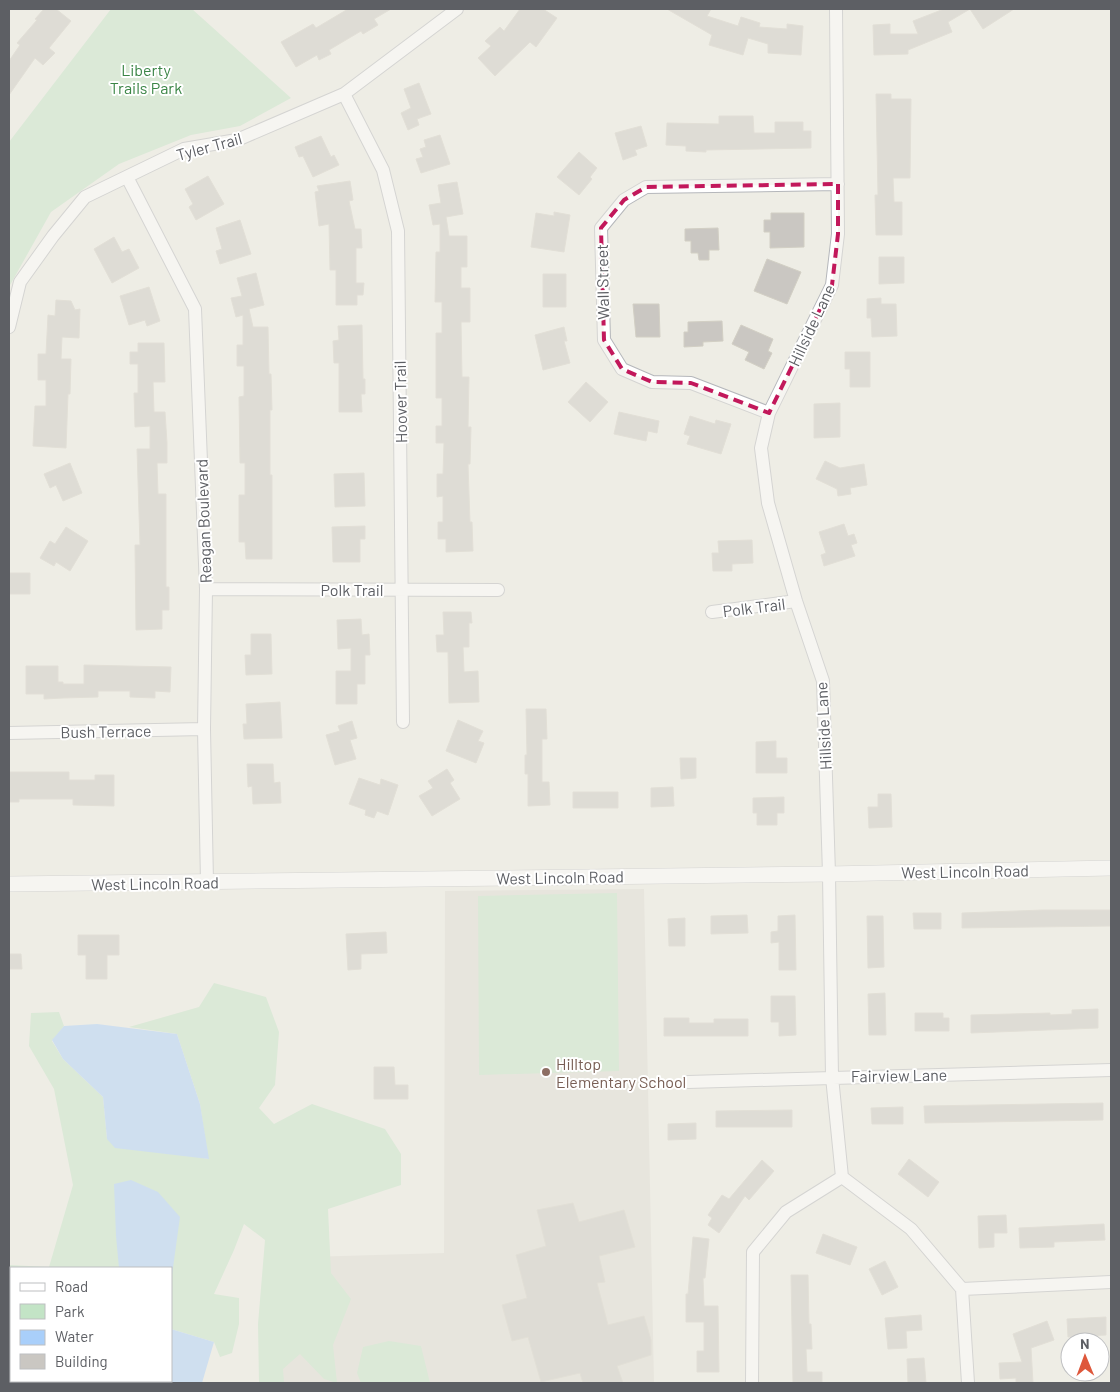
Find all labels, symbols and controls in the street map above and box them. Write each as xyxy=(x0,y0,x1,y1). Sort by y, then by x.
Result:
park label: Liberty Trails Park xyxy=(110,60,182,97)
street label: Tyler Trail xyxy=(174,128,244,164)
street label: Wall Street xyxy=(592,244,612,320)
street label: Hillside Lane xyxy=(784,281,838,369)
street label: Hoover Trail xyxy=(390,361,410,443)
street label: Reagan Boulevard xyxy=(191,459,215,583)
street label: Polk Trail xyxy=(321,580,383,599)
street label: Polk Trail xyxy=(722,594,786,620)
street label: Hillside Lane xyxy=(811,681,835,771)
street label: Bush Terrace xyxy=(60,721,152,741)
street label: West Lincoln Road xyxy=(901,860,1029,882)
street label: West Lincoln Road xyxy=(496,866,624,888)
street label: West Lincoln Road xyxy=(91,872,219,894)
place label: Hilltop Elementary School xyxy=(556,1054,686,1091)
street label: Fairview Lane xyxy=(851,1065,947,1085)
marker: Hilltop Elementary School xyxy=(540,1066,552,1078)
legend xyxy=(10,1267,172,1382)
text: Road xyxy=(55,1277,88,1295)
text: Park xyxy=(55,1302,85,1320)
text: Water xyxy=(55,1327,94,1345)
north arrow xyxy=(1060,1332,1110,1382)
text: N xyxy=(1080,1335,1090,1352)
text: Building xyxy=(55,1352,108,1370)

